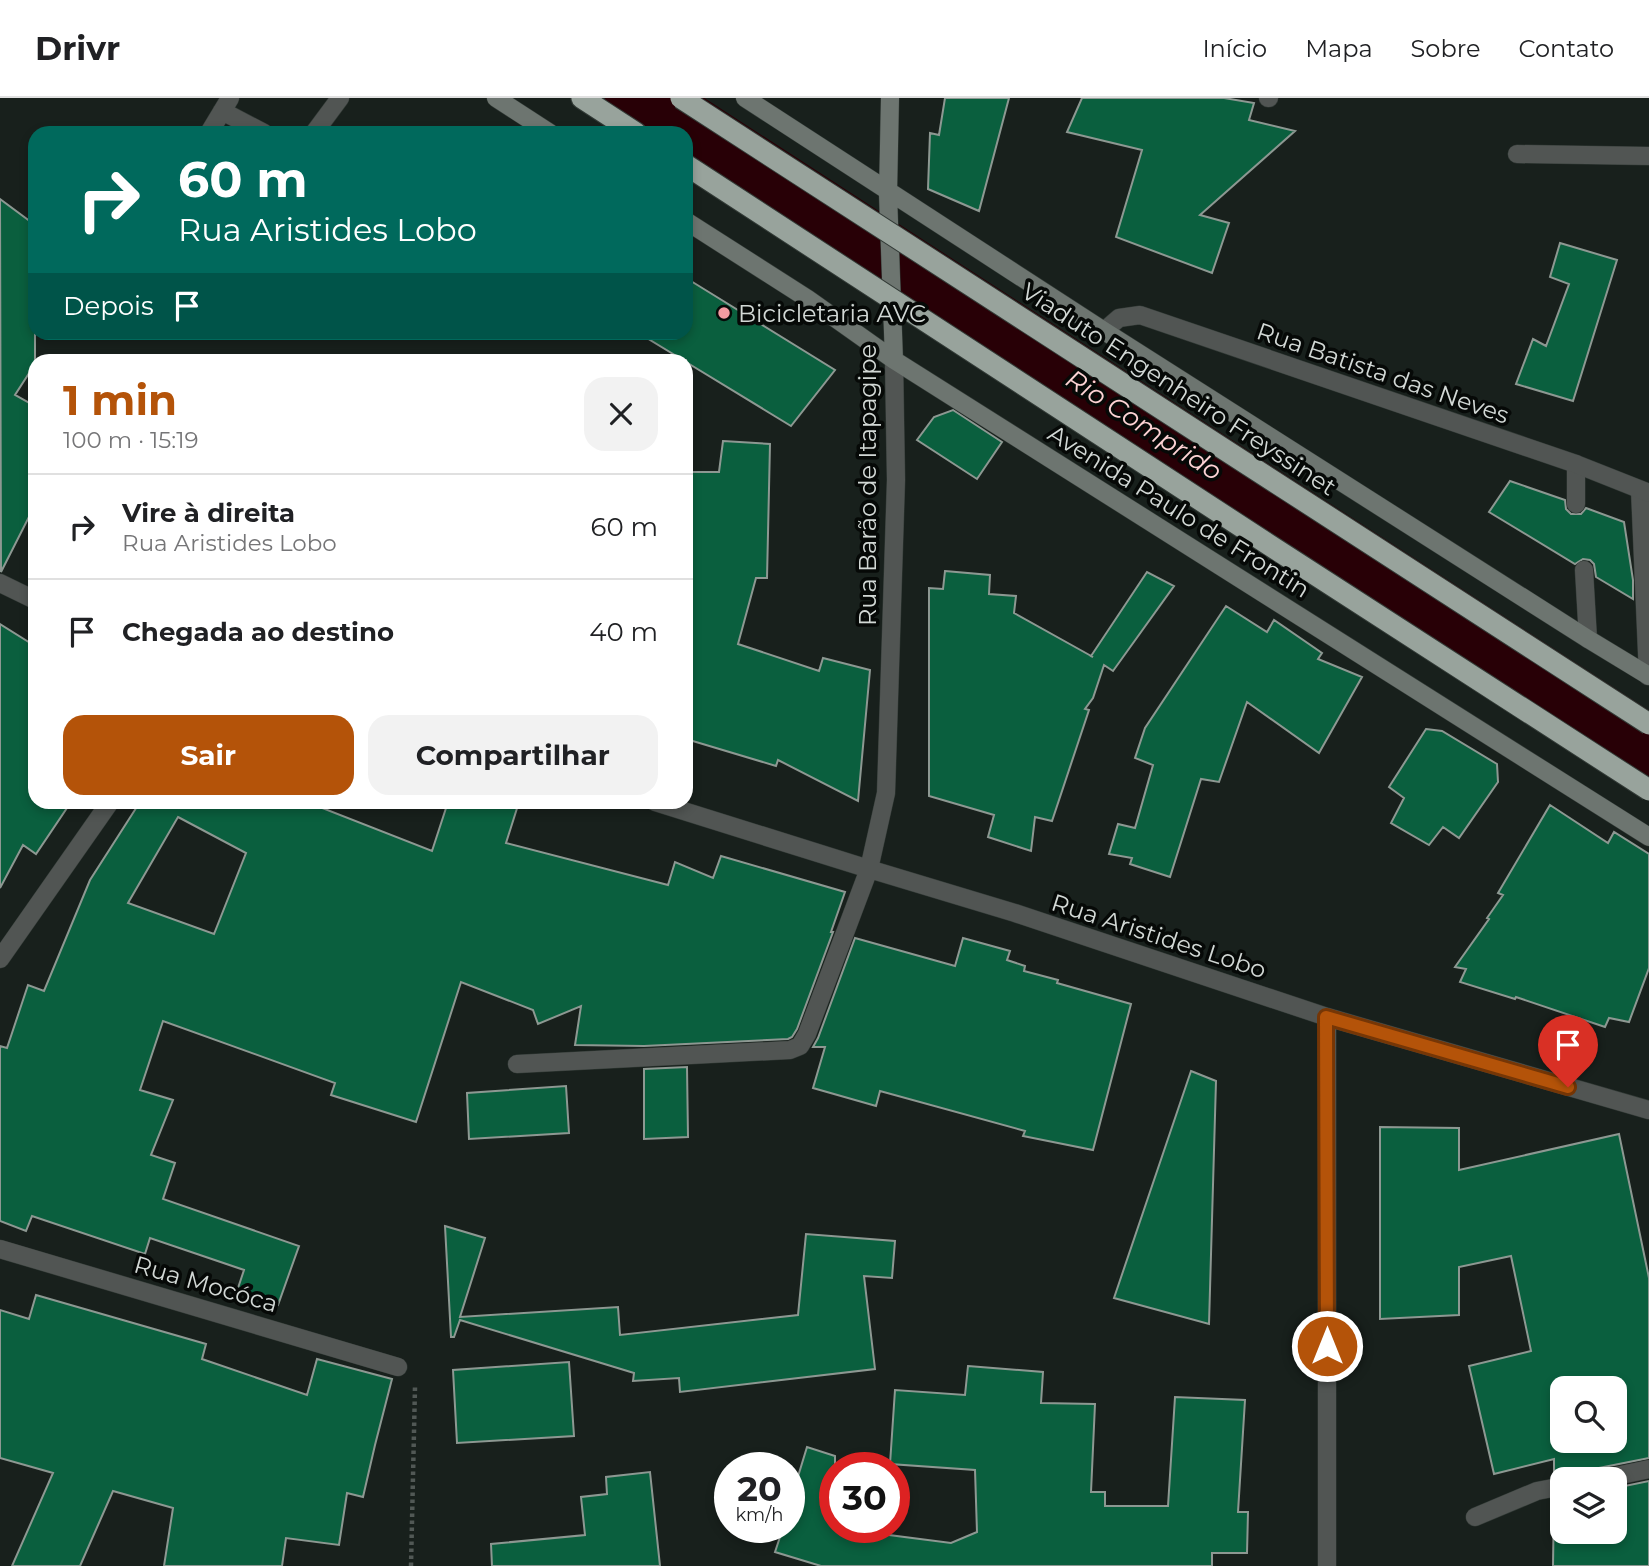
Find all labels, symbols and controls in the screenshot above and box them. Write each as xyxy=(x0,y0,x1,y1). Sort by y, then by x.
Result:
text: Drivr xyxy=(35,28,120,68)
text: Início xyxy=(1202,34,1267,63)
text: Mapa xyxy=(1305,34,1373,63)
text: Sobre xyxy=(1411,34,1480,63)
text: Contato xyxy=(1518,34,1614,63)
text: 60 m xyxy=(178,150,308,209)
icon: right xyxy=(63,154,154,245)
text: Rua Aristides Lobo xyxy=(178,210,477,249)
street label: Viaduto Engenheiro Freyssinet xyxy=(1016,276,1342,502)
icon: arrive xyxy=(168,287,206,325)
text: Depois xyxy=(63,290,154,322)
place label: Bicicletaria AVC xyxy=(738,299,926,328)
marker: Bicicletaria AVC xyxy=(716,305,732,321)
street label: Rua Batista das Neves xyxy=(1253,316,1513,430)
street label: Rua Barão de Itapagipe xyxy=(853,344,882,626)
water label: Rio Comprido xyxy=(1060,363,1228,487)
text: 1 min xyxy=(63,374,177,426)
button: close xyxy=(584,377,658,451)
street label: Avenida Paulo de Frontin xyxy=(1043,418,1315,604)
text: 100 m · 15:19 xyxy=(63,426,199,454)
text: Vire à direita xyxy=(122,497,295,529)
icon: right xyxy=(63,508,101,546)
text: 60 m xyxy=(591,511,658,543)
text: Rua Aristides Lobo xyxy=(122,529,337,557)
icon: arrive xyxy=(63,613,101,651)
text: Chegada ao destino xyxy=(122,616,394,648)
text: 40 m xyxy=(589,616,658,648)
button: Sair xyxy=(63,715,354,795)
button: Compartilhar xyxy=(368,715,658,795)
street label: Rua Aristides Lobo xyxy=(1048,888,1270,984)
pin xyxy=(1538,1015,1598,1087)
icon: arrive xyxy=(1549,1026,1587,1064)
street label: Rua Mocóca xyxy=(131,1250,281,1318)
position arrow xyxy=(1290,1309,1364,1383)
map controls xyxy=(1550,1376,1627,1544)
button: search xyxy=(1550,1376,1627,1453)
speed limit sign: 30 xyxy=(819,1452,910,1543)
text: 20 xyxy=(737,1467,782,1510)
button: layers xyxy=(1550,1467,1627,1544)
text: km/h xyxy=(735,1504,784,1526)

